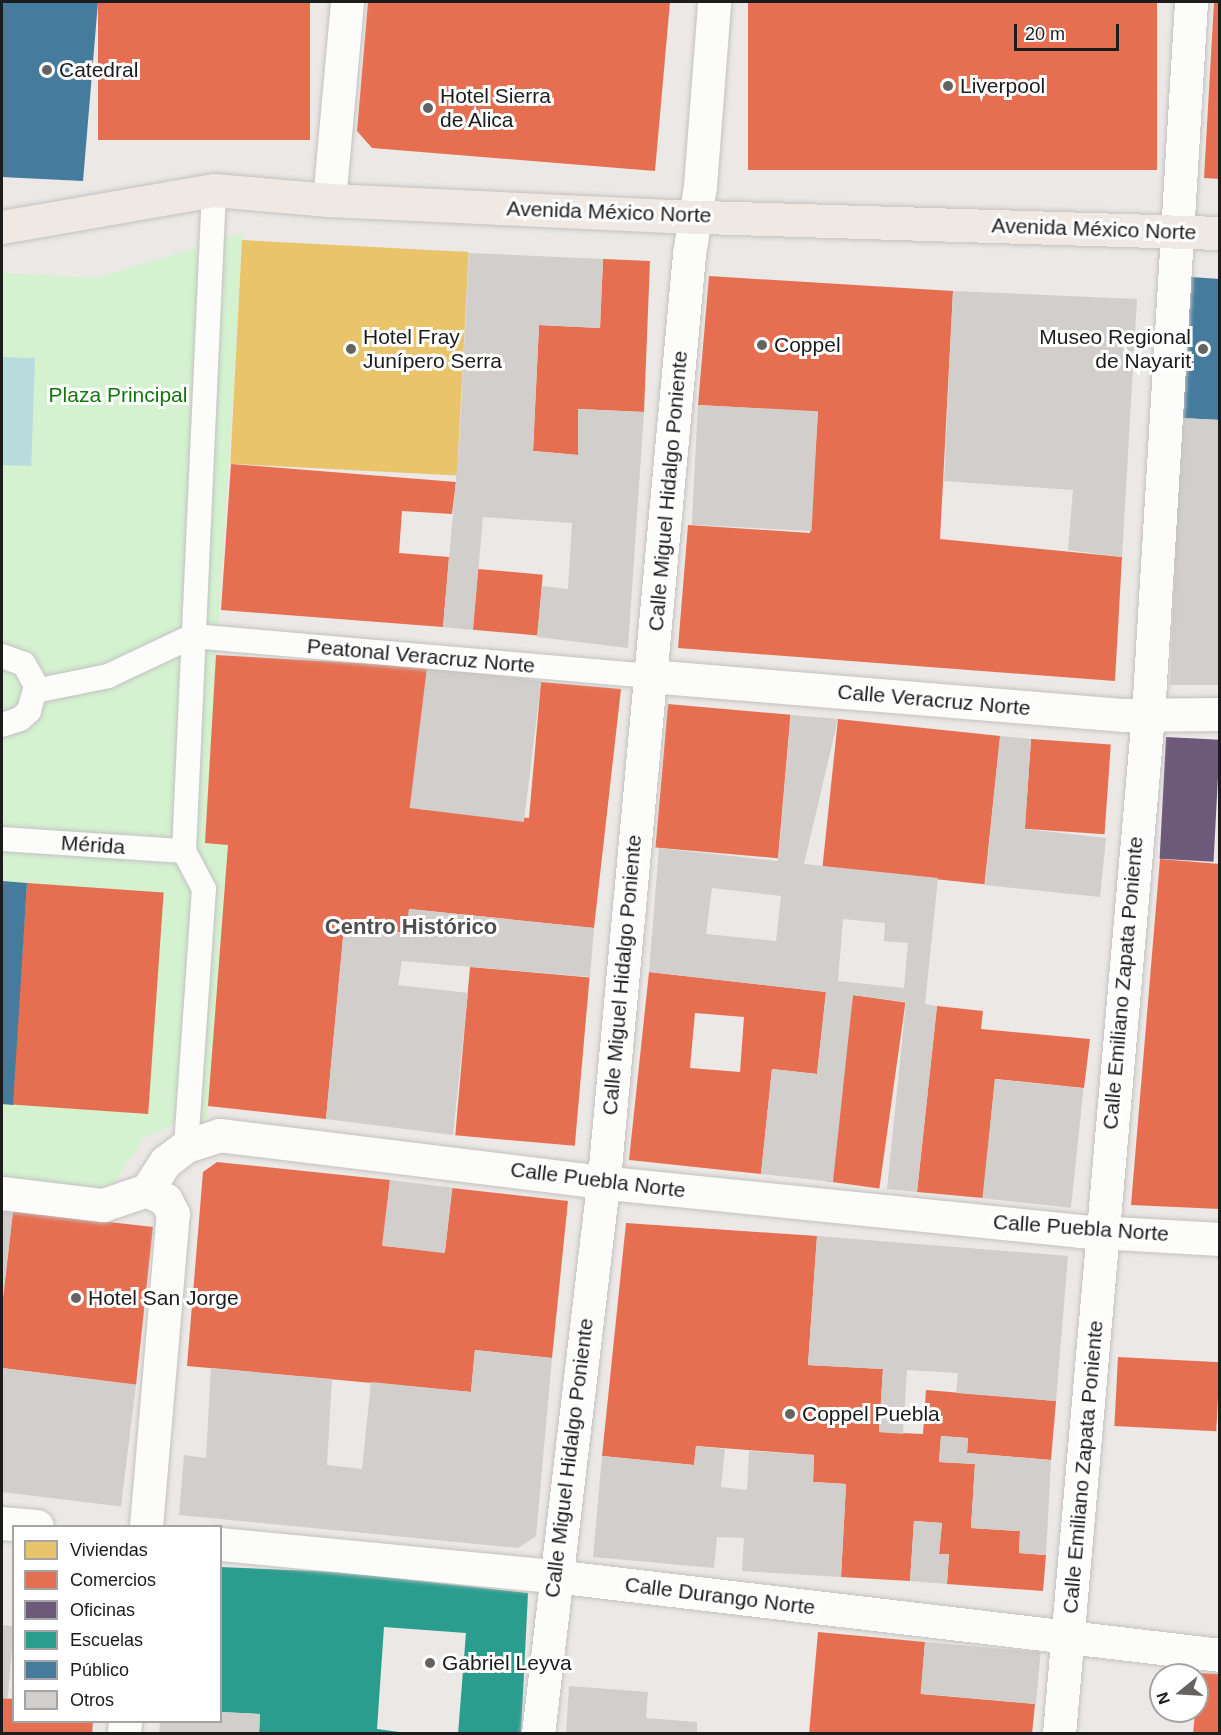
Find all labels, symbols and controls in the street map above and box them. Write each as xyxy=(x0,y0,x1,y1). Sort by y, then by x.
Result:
scale bar xyxy=(1017,12,1122,50)
text: 20 m xyxy=(1025,24,1065,44)
place label: Catedral xyxy=(59,57,138,83)
marker: Catedral xyxy=(40,63,54,77)
place label: Liverpool xyxy=(960,73,1045,99)
marker: Liverpool xyxy=(941,79,955,93)
place label: Hotel Sierra de Alica xyxy=(440,83,551,133)
marker: Hotel Sierra de Alica xyxy=(421,101,435,115)
street label: Avenida México Norte xyxy=(506,196,712,228)
street label: Avenida México Norte xyxy=(991,213,1197,245)
place label: Hotel Fray Junípero Serra xyxy=(363,324,502,374)
place label: Museo Regional de Nayarit xyxy=(1039,324,1191,374)
place label: Coppel xyxy=(774,332,841,358)
marker: Coppel xyxy=(755,338,769,352)
marker: Hotel Fray Junípero Serra xyxy=(344,342,358,356)
marker: Museo Regional de Nayarit xyxy=(1196,342,1210,356)
street label: Calle Miguel Hidalgo Poniente xyxy=(643,350,693,632)
park label: Plaza Principal xyxy=(49,382,187,408)
street label: Peatonal Veracruz Norte xyxy=(306,633,536,679)
street label: Calle Veracruz Norte xyxy=(836,679,1032,721)
street label: Mérida xyxy=(60,830,126,860)
street label: Calle Miguel Hidalgo Poniente xyxy=(597,834,647,1116)
street label: Calle Emiliano Zapata Poniente xyxy=(1098,835,1148,1131)
district label: Centro Histórico xyxy=(325,914,497,940)
street label: Calle Puebla Norte xyxy=(509,1157,687,1203)
street label: Calle Puebla Norte xyxy=(992,1209,1170,1247)
place label: Hotel San Jorge xyxy=(88,1285,239,1311)
marker: Hotel San Jorge xyxy=(69,1291,83,1305)
street label: Calle Miguel Hidalgo Poniente xyxy=(539,1317,599,1599)
street label: Calle Emiliano Zapata Poniente xyxy=(1058,1319,1108,1615)
place label: Coppel Puebla xyxy=(802,1401,940,1427)
marker: Coppel Puebla xyxy=(783,1407,797,1421)
legend xyxy=(12,1525,222,1723)
text: Viviendas xyxy=(70,1540,148,1560)
text: Comercios xyxy=(70,1570,156,1590)
street label: Calle Durango Norte xyxy=(623,1572,817,1620)
text: Oficinas xyxy=(70,1600,135,1620)
text: Escuelas xyxy=(70,1630,143,1650)
place label: Gabriel Leyva xyxy=(442,1650,572,1676)
marker: Gabriel Leyva xyxy=(423,1656,437,1670)
text: Público xyxy=(70,1660,129,1680)
north arrow xyxy=(1149,1663,1209,1723)
text: Otros xyxy=(70,1690,114,1710)
text: N xyxy=(1153,1690,1173,1706)

